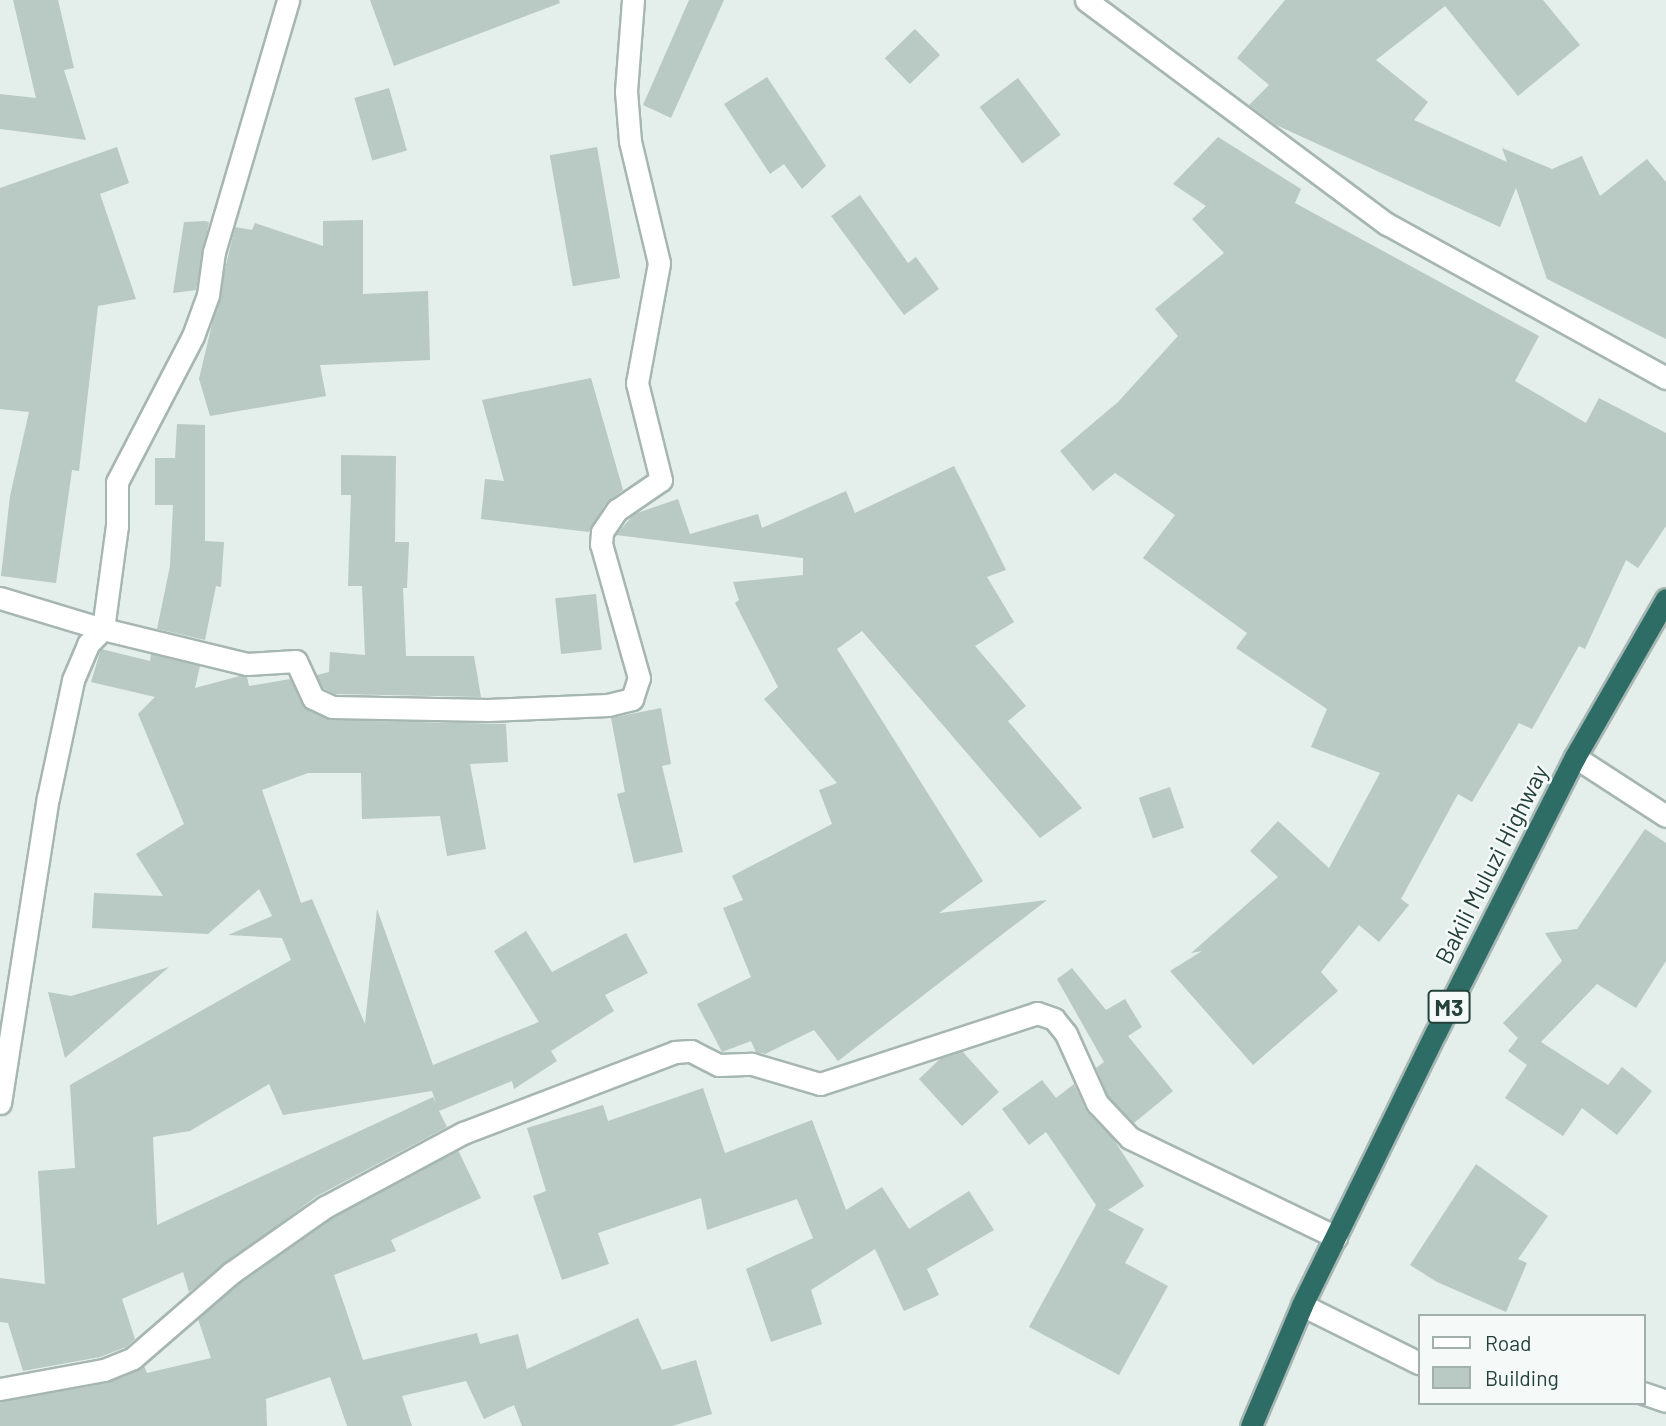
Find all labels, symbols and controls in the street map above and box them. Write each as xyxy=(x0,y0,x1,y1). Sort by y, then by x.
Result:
street label: Bakili Muluzi Highway xyxy=(1428,760,1554,968)
road number: M3 xyxy=(1426,988,1472,1026)
legend xyxy=(1418,1314,1645,1405)
text: Road xyxy=(1485,1330,1531,1355)
text: Building xyxy=(1485,1365,1559,1390)

